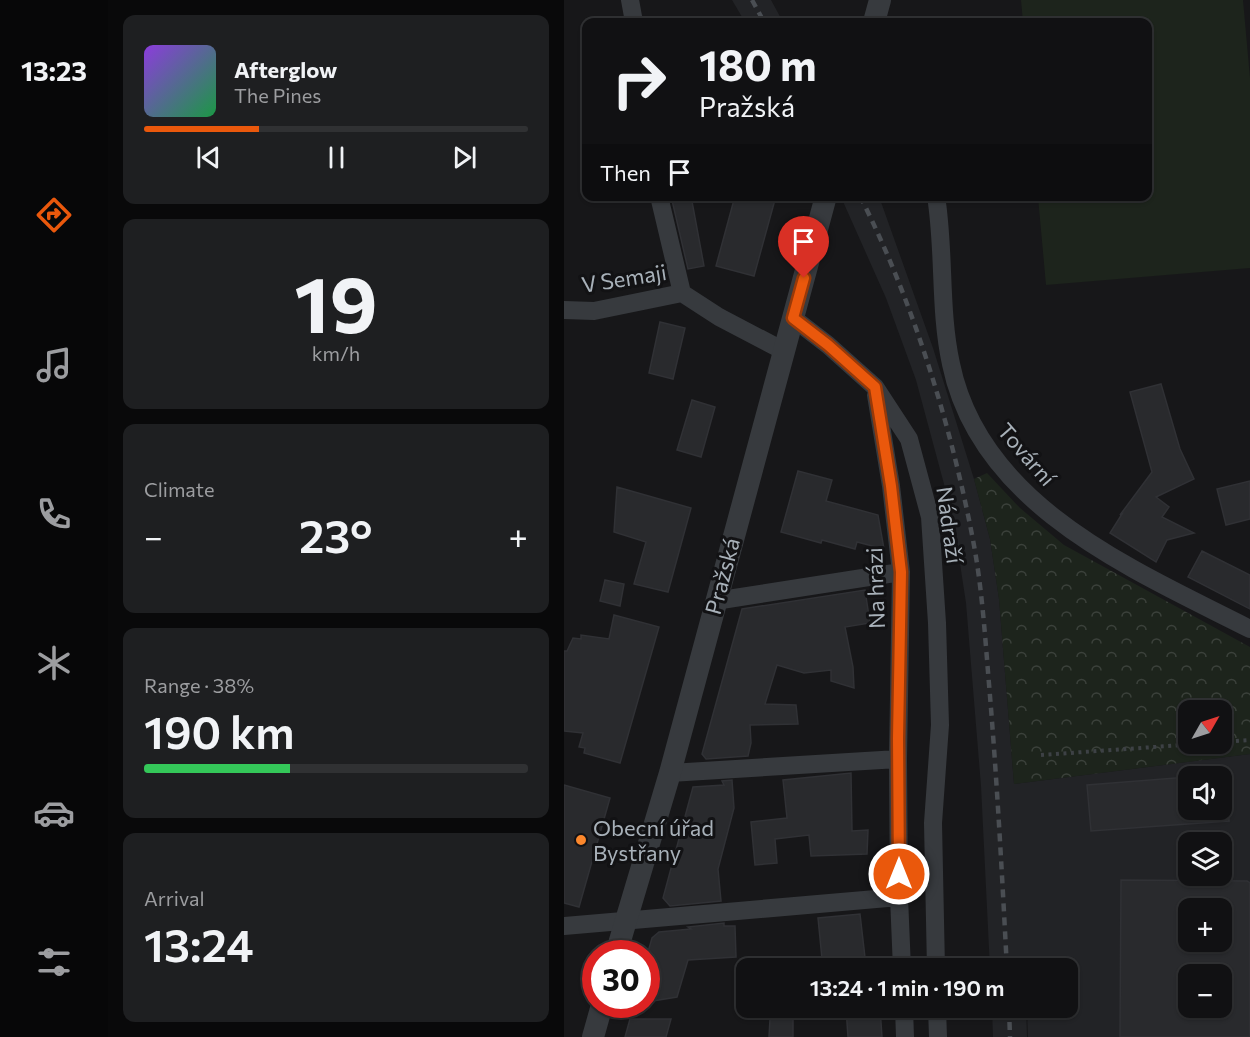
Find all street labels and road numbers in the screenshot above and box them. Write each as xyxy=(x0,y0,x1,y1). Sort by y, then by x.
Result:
street label: V Semaji xyxy=(580,258,668,298)
street label: Tovární xyxy=(992,417,1063,492)
street label: Nádraží xyxy=(931,485,969,567)
street label: Pražská xyxy=(699,535,745,617)
street label: Na hrázi xyxy=(860,547,890,629)

